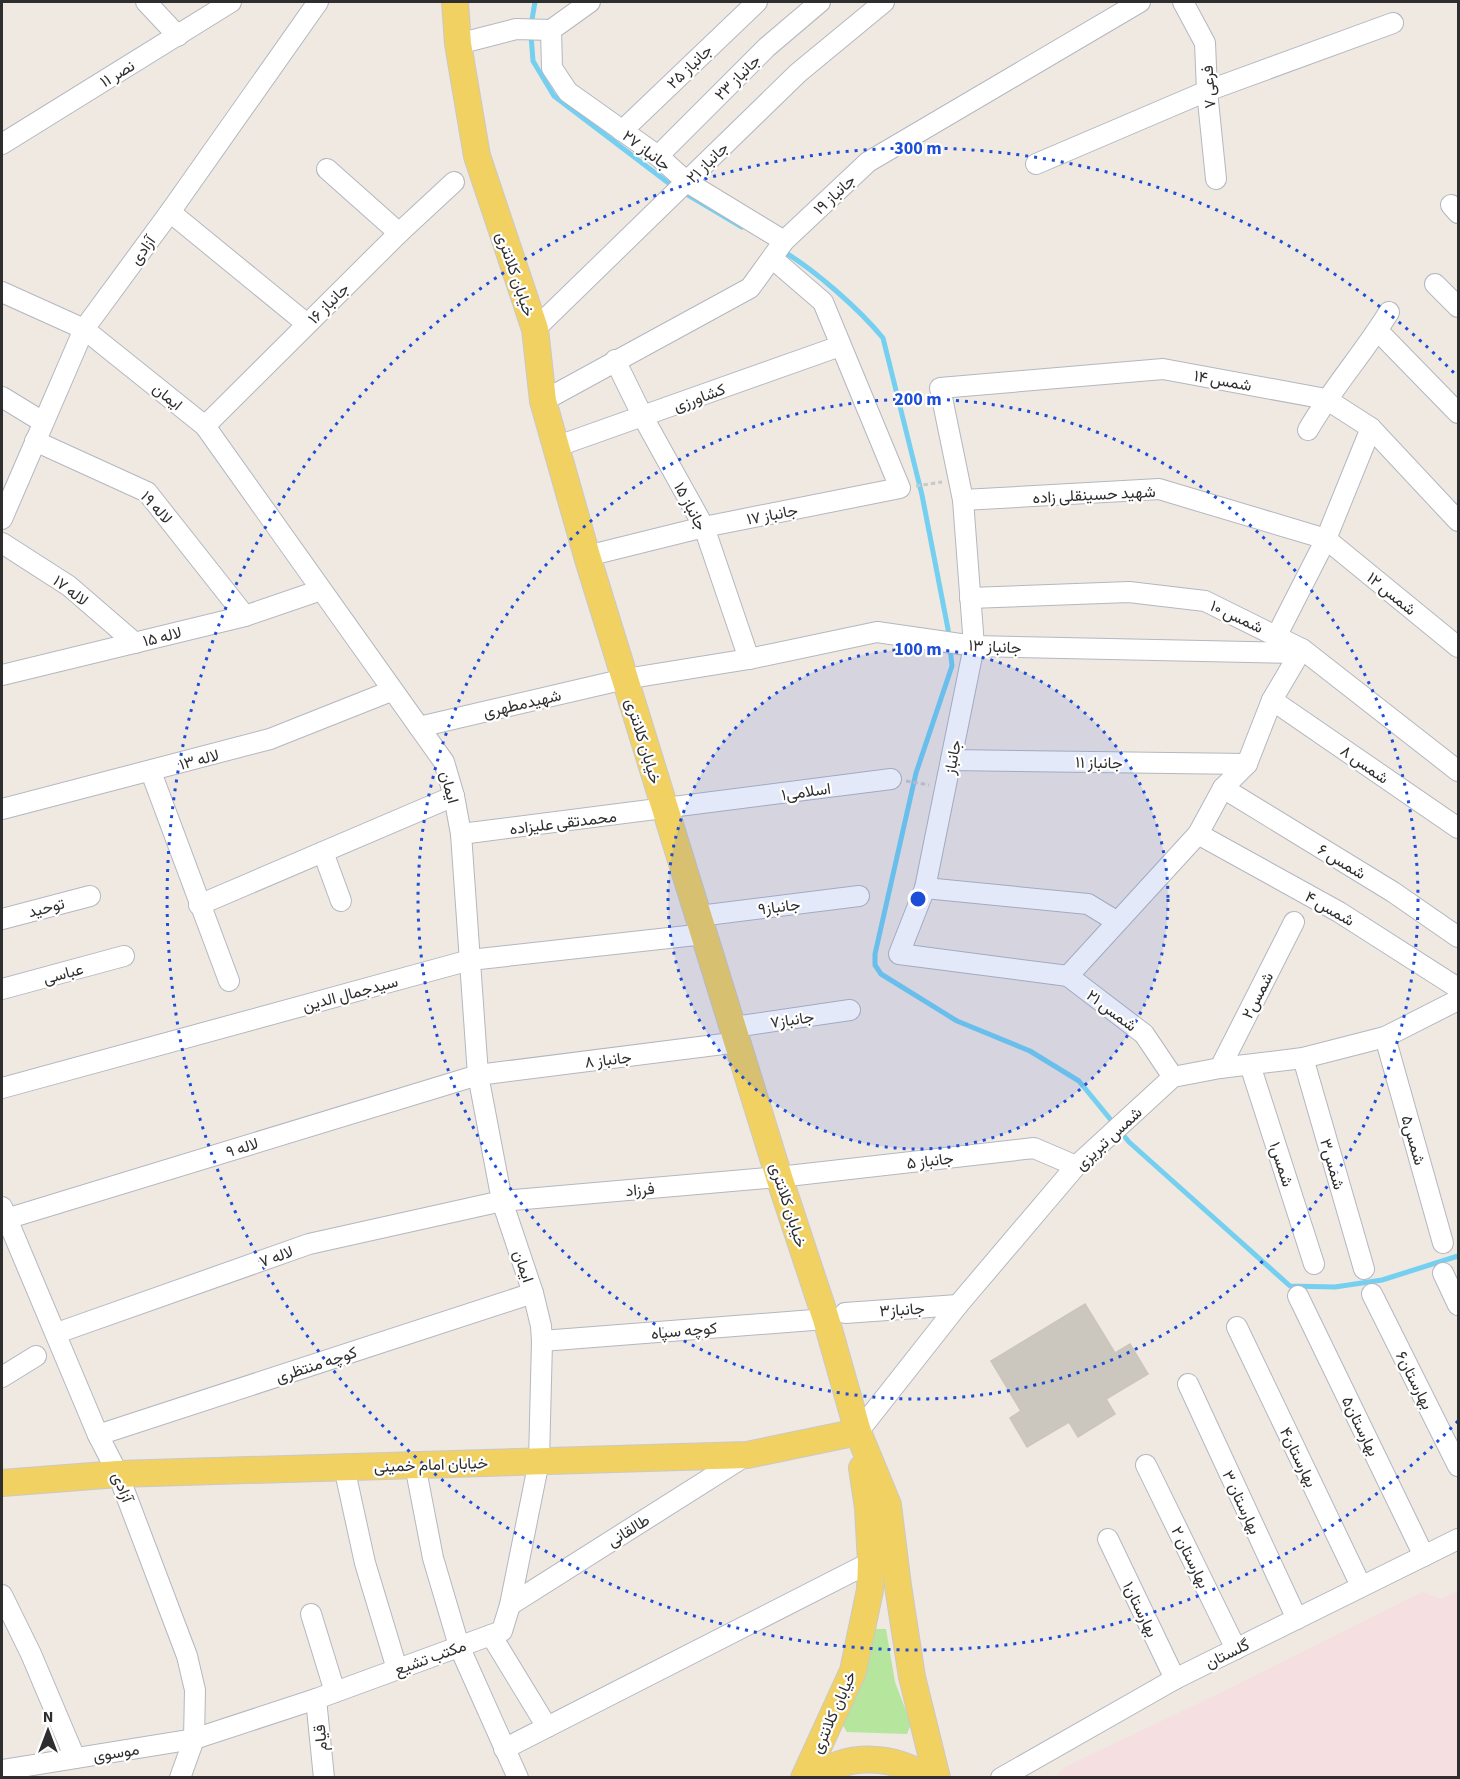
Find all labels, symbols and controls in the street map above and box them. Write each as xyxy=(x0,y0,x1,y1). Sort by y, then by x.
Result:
street label: جانباز ۲۵ xyxy=(662,39,718,94)
street label: جانباز ۲۳ xyxy=(710,50,766,106)
street label: نصر ۱۱ xyxy=(96,55,139,93)
street label: فرعی ۷ xyxy=(1197,64,1221,109)
street label: جانباز ۲۷ xyxy=(618,125,675,177)
text: 300 m xyxy=(894,136,942,161)
street label: جانباز ۲۱ xyxy=(682,137,734,188)
street label: جانباز ۱۹ xyxy=(809,169,861,220)
street label: خیابان کلانتری xyxy=(490,229,540,320)
street label: آزادی xyxy=(125,231,162,269)
street label: جانباز ۱۶ xyxy=(303,278,354,329)
street label: شمس ۱۴ xyxy=(1192,365,1254,397)
street label: ایمان xyxy=(148,378,187,416)
street label: کشاورزی xyxy=(670,378,728,417)
text: 200 m xyxy=(894,387,942,412)
street label: جانباز ۱۵ xyxy=(668,478,712,535)
street label: شهید حسینقلی زاده xyxy=(1032,481,1156,509)
street label: لاله ۱۹ xyxy=(135,486,177,529)
street label: جانباز ۱۷ xyxy=(745,499,800,531)
street label: شمس ۱۲ xyxy=(1362,567,1421,621)
street label: لاله ۱۷ xyxy=(48,570,93,611)
street label: شمس ۱۰ xyxy=(1206,595,1267,639)
street label: لاله ۱۵ xyxy=(141,622,184,652)
street label: جانباز ۱۳ xyxy=(968,635,1022,659)
text: 100 m xyxy=(894,637,942,662)
street label: شهیدمطهری xyxy=(481,684,564,724)
street label: خیابان کلانتری xyxy=(620,696,667,787)
street label: جانباز xyxy=(939,738,967,777)
street label: شمس ۸ xyxy=(1336,740,1393,789)
street label: لاله ۱۳ xyxy=(177,744,222,776)
street label: جانباز ۱۱ xyxy=(1075,752,1123,774)
street label: ایمان xyxy=(434,769,464,806)
street label: اسلامی۱ xyxy=(780,778,832,806)
street label: محمدتقی علیزاده xyxy=(508,806,618,840)
street label: شمس ۶ xyxy=(1313,839,1370,885)
street label: شمس ۴ xyxy=(1301,886,1358,932)
centre of rings xyxy=(908,889,928,909)
street label: توحید xyxy=(26,893,67,923)
street label: جانباز۹ xyxy=(757,893,802,920)
street label: عباسی xyxy=(41,958,86,990)
street label: شمس۲ xyxy=(1237,968,1279,1023)
street label: سیدجمال الدین xyxy=(300,971,401,1017)
street label: شمس ۲۱ xyxy=(1082,985,1141,1037)
street label: جانباز۷ xyxy=(769,1006,816,1034)
street label: جانباز ۸ xyxy=(583,1046,633,1074)
street label: شمس تبریزی xyxy=(1070,1102,1147,1176)
street label: شمس۵ xyxy=(1395,1113,1431,1168)
street label: لاله ۹ xyxy=(223,1133,261,1163)
street label: شمس۳ xyxy=(1314,1136,1350,1192)
street label: شمس۱ xyxy=(1263,1139,1299,1190)
street label: جانباز ۵ xyxy=(905,1147,955,1175)
street label: خیابان کلانتری xyxy=(764,1160,812,1251)
street label: فرزاد xyxy=(625,1178,655,1202)
street label: لاله ۷ xyxy=(256,1241,296,1273)
street label: ایمان xyxy=(507,1247,539,1285)
street label: جانباز۳ xyxy=(879,1297,926,1323)
street label: کوچه سپاه xyxy=(650,1317,718,1345)
street label: کوچه منتظری xyxy=(273,1341,360,1388)
street label: بهارستان۶ xyxy=(1390,1348,1438,1413)
street label: بهارستان۵ xyxy=(1336,1393,1384,1460)
street label: بهارستان۴ xyxy=(1274,1424,1322,1491)
street label: خیابان امام خمینی xyxy=(374,1452,489,1478)
street label: بهارستان ۳ xyxy=(1217,1467,1266,1538)
street label: آزادی xyxy=(106,1469,139,1507)
street label: طالقانی xyxy=(603,1509,654,1552)
street label: بهارستان ۲ xyxy=(1166,1523,1215,1592)
street label: بهارستان۱ xyxy=(1117,1578,1163,1641)
street label: گلستان xyxy=(1202,1634,1253,1674)
street label: مکتب تشیع xyxy=(391,1635,469,1681)
street label: خیابان کلانتری xyxy=(806,1667,862,1757)
north arrow xyxy=(18,1701,78,1761)
text: N xyxy=(43,1706,53,1728)
street label: قیام xyxy=(309,1723,333,1752)
street label: موسوی xyxy=(91,1738,141,1768)

